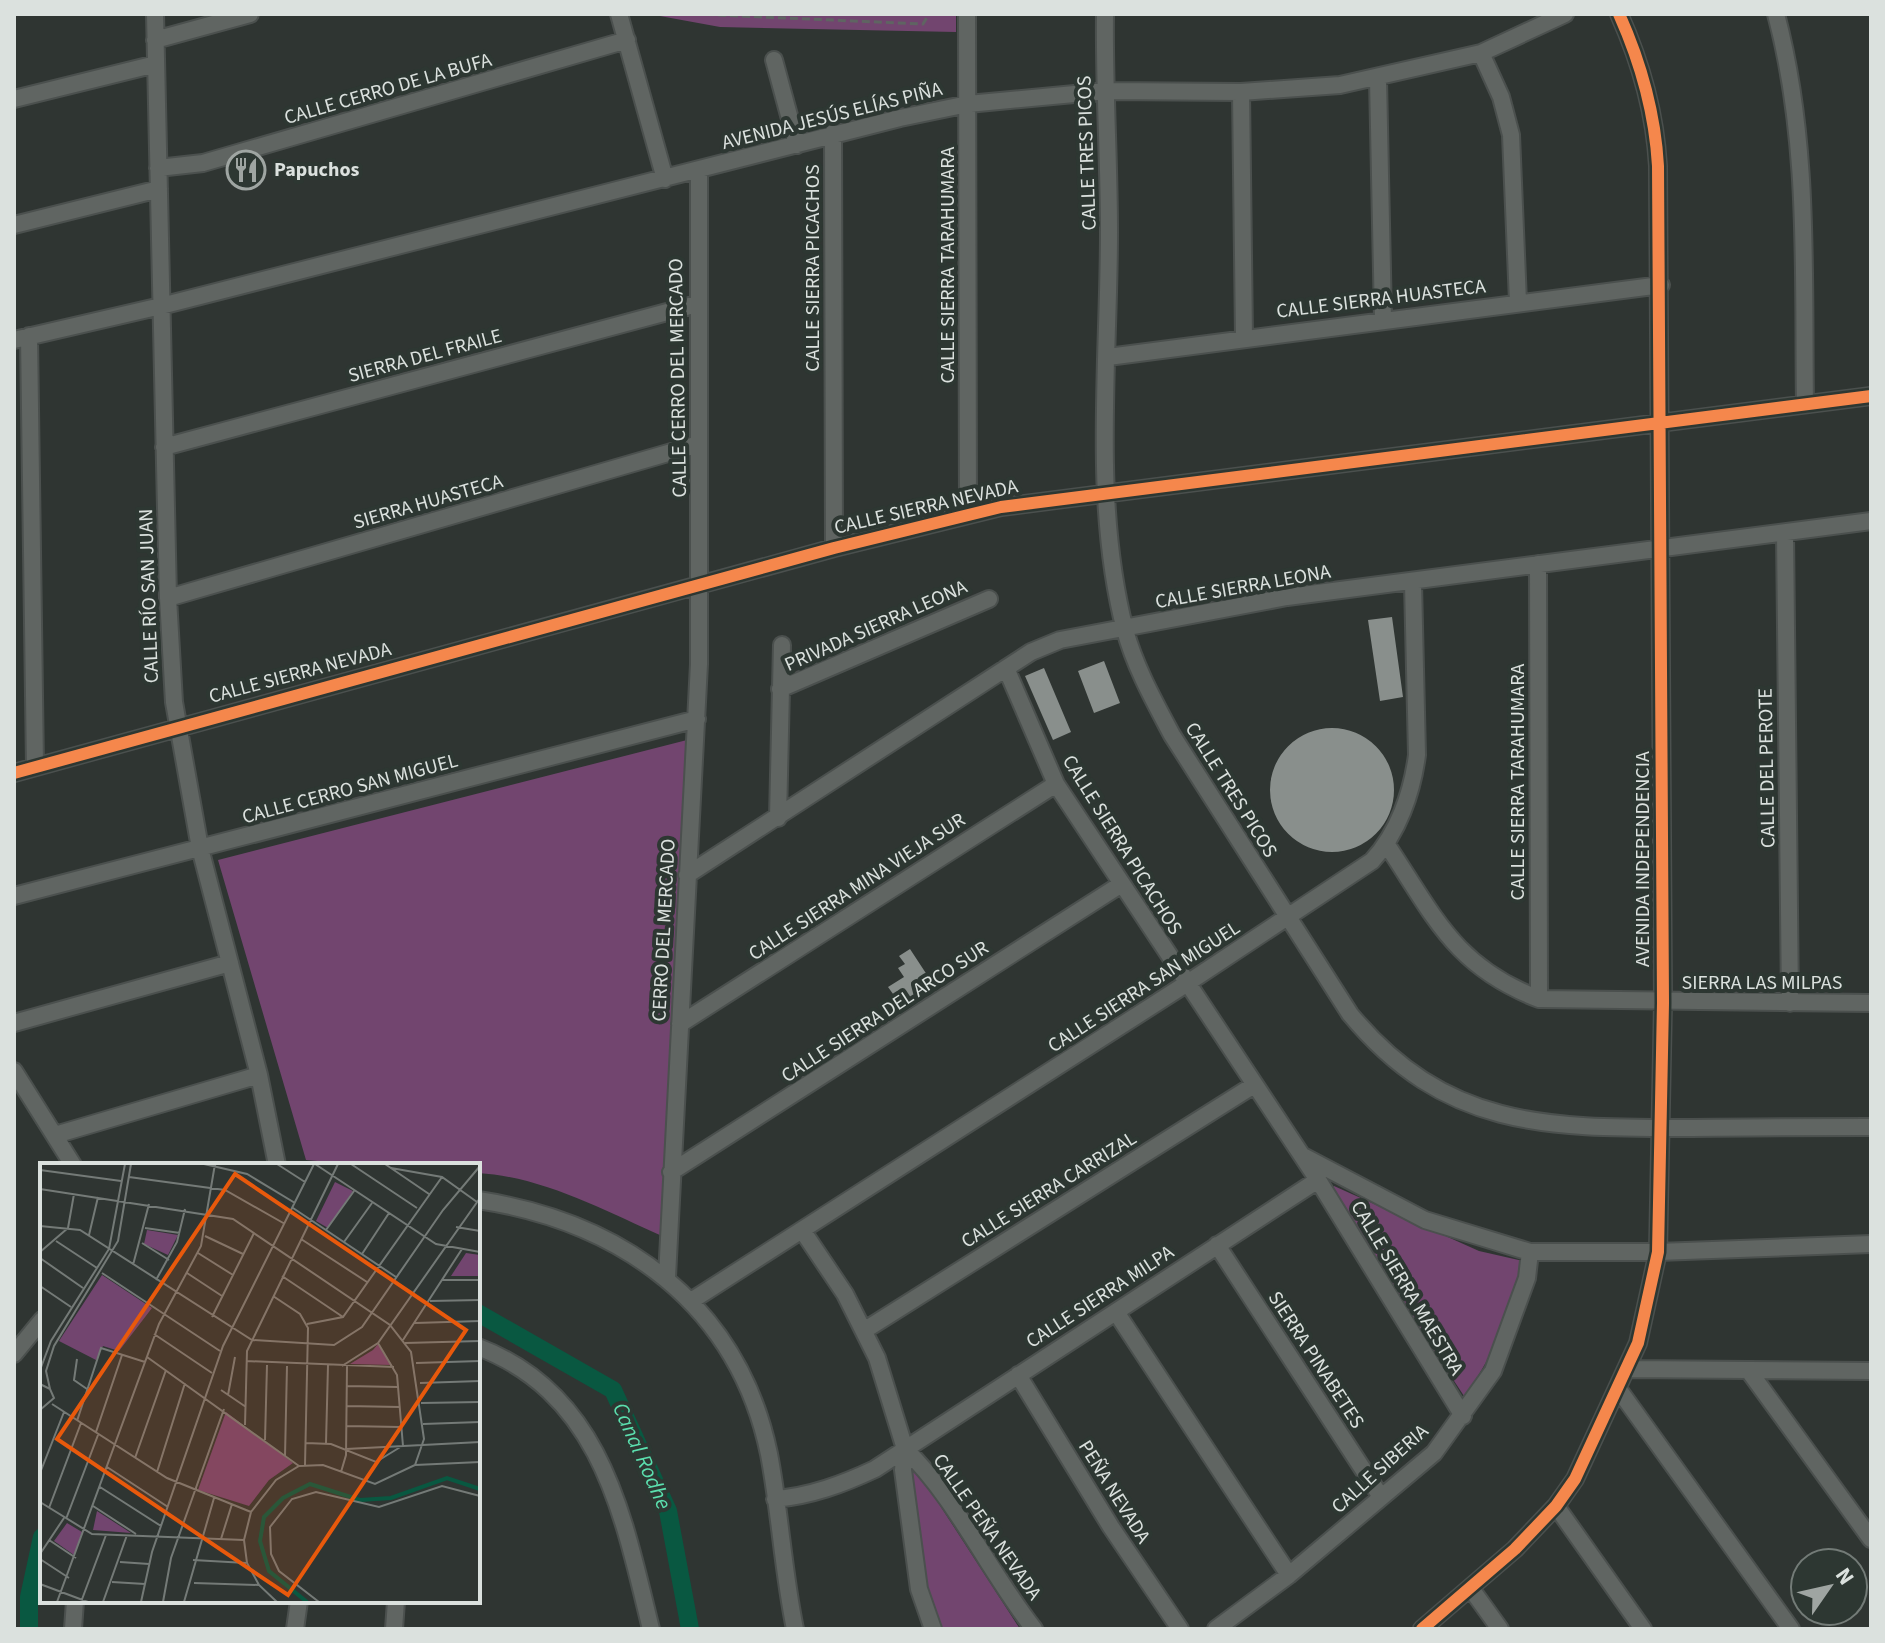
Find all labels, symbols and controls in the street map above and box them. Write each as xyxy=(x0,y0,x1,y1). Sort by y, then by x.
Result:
street label: CALLE CERRO DE LA BUFA xyxy=(281,46,495,132)
street label: AVENIDA JESÚS ELÍAS PIÑA xyxy=(719,75,945,157)
street label: CALLE TRES PICOS xyxy=(1070,75,1104,231)
street label: CALLE SIERRA TARAHUMARA xyxy=(934,146,962,383)
restaurant icon: Papuchos xyxy=(225,149,267,191)
place label: Papuchos xyxy=(274,156,359,184)
street label: CALLE SIERRA PICACHOS xyxy=(799,164,827,372)
street label: CALLE CERRO DEL MERCADO xyxy=(662,258,694,498)
street label: CALLE SIERRA HUASTECA xyxy=(1275,272,1487,326)
street label: SIERRA DEL FRAILE xyxy=(345,322,505,390)
street label: SIERRA HUASTECA xyxy=(350,467,506,537)
street label: CALLE SIERRA NEVADA xyxy=(831,472,1021,542)
street label: CALLE RÍO SAN JUAN xyxy=(132,508,166,684)
street label: CALLE SIERRA LEONA xyxy=(1153,558,1333,616)
street label: PRIVADA SIERRA LEONA xyxy=(780,573,972,679)
street label: CALLE SIERRA NEVADA xyxy=(206,635,394,711)
street label: CALLE SIERRA TARAHUMARA xyxy=(1504,663,1532,900)
street label: CALLE DEL PEROTE xyxy=(1752,688,1782,848)
street label: CALLE TRES PICOS xyxy=(1178,717,1284,863)
street label: CALLE CERRO SAN MIGUEL xyxy=(239,747,461,831)
street label: CALLE SIERRA PICACHOS xyxy=(1055,750,1189,940)
street label: AVENIDA INDEPENDENCIA xyxy=(1629,751,1657,967)
street label: CALLE SIERRA MINA VIEJA SUR xyxy=(743,806,971,968)
street label: CERRO DEL MERCADO xyxy=(645,838,683,1022)
street label: CALLE SIERRA SAN MIGUEL xyxy=(1042,914,1246,1060)
street label: CALLE SIERRA DEL ARCO SUR xyxy=(776,934,994,1090)
street label: SIERRA LAS MILPAS xyxy=(1682,969,1842,997)
street label: CALLE SIERRA CARRIZAL xyxy=(956,1125,1142,1255)
inset map xyxy=(40,1163,480,1603)
street label: CALLE SIERRA MAESTRA xyxy=(1344,1195,1470,1381)
street label: CALLE SIERRA MILPA xyxy=(1021,1239,1179,1355)
street label: SIERRA PINABETES xyxy=(1261,1286,1371,1434)
water label: Canal Rodhe xyxy=(604,1397,680,1515)
street label: CALLE SIBERIA xyxy=(1325,1418,1435,1520)
street label: PEÑA NEVADA xyxy=(1071,1435,1157,1549)
street label: CALLE PEÑA NEVADA xyxy=(926,1448,1048,1606)
north arrow xyxy=(1789,1547,1869,1627)
text: N xyxy=(1827,1561,1862,1591)

